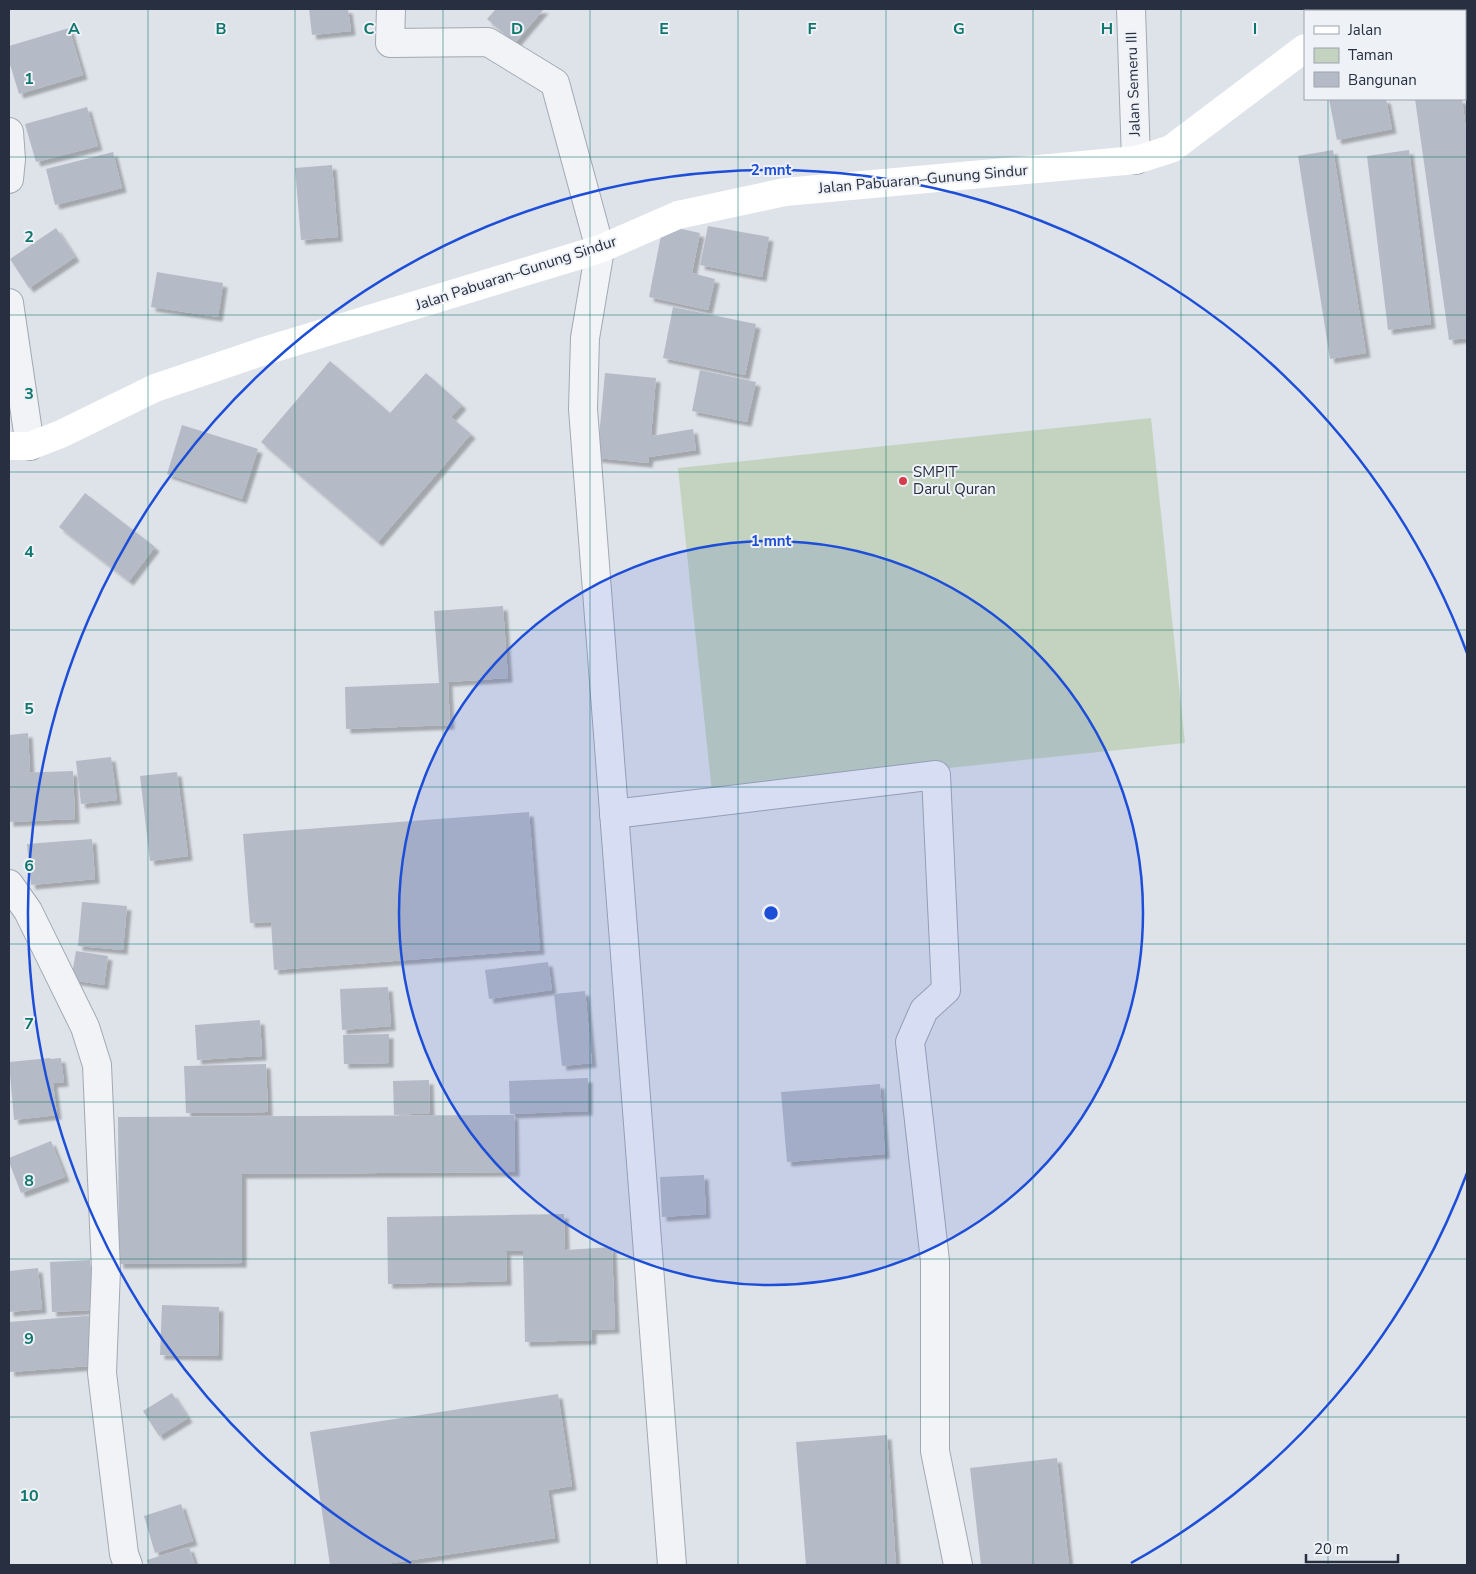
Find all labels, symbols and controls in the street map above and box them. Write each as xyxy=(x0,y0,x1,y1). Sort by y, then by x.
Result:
legend xyxy=(1304,10,1466,100)
text: A xyxy=(68,18,80,40)
text: B xyxy=(215,18,227,40)
text: C xyxy=(364,18,375,40)
text: D xyxy=(511,18,523,40)
text: E xyxy=(659,18,669,40)
text: F xyxy=(808,18,817,40)
text: G xyxy=(953,18,965,40)
text: H xyxy=(1101,18,1113,40)
text: I xyxy=(1253,18,1257,40)
text: Jalan xyxy=(1347,20,1382,40)
street label: Jalan Semeru III xyxy=(1121,31,1145,138)
text: Taman xyxy=(1348,45,1393,65)
text: 1 xyxy=(24,68,34,90)
text: Bangunan xyxy=(1348,70,1417,90)
text: 2 mnt xyxy=(751,160,792,180)
street label: Jalan Pabuaran–Gunung Sindur xyxy=(816,160,1029,198)
text: 2 xyxy=(24,226,34,248)
street label: Jalan Pabuaran–Gunung Sindur xyxy=(412,231,620,315)
text: 3 xyxy=(24,383,34,405)
place label: SMPIT Darul Quran xyxy=(913,462,996,499)
marker: SMPIT Darul Quran xyxy=(897,475,909,487)
text: 1 mnt xyxy=(751,531,792,551)
text: 4 xyxy=(24,541,34,563)
text: 5 xyxy=(24,698,34,720)
text: 6 xyxy=(24,855,34,877)
centre of rings xyxy=(762,904,780,922)
text: 7 xyxy=(24,1013,34,1035)
text: 8 xyxy=(24,1170,34,1192)
text: 9 xyxy=(24,1328,34,1350)
text: 10 xyxy=(19,1485,39,1507)
scale bar xyxy=(1306,1532,1398,1564)
text: 20 m xyxy=(1314,1539,1349,1559)

